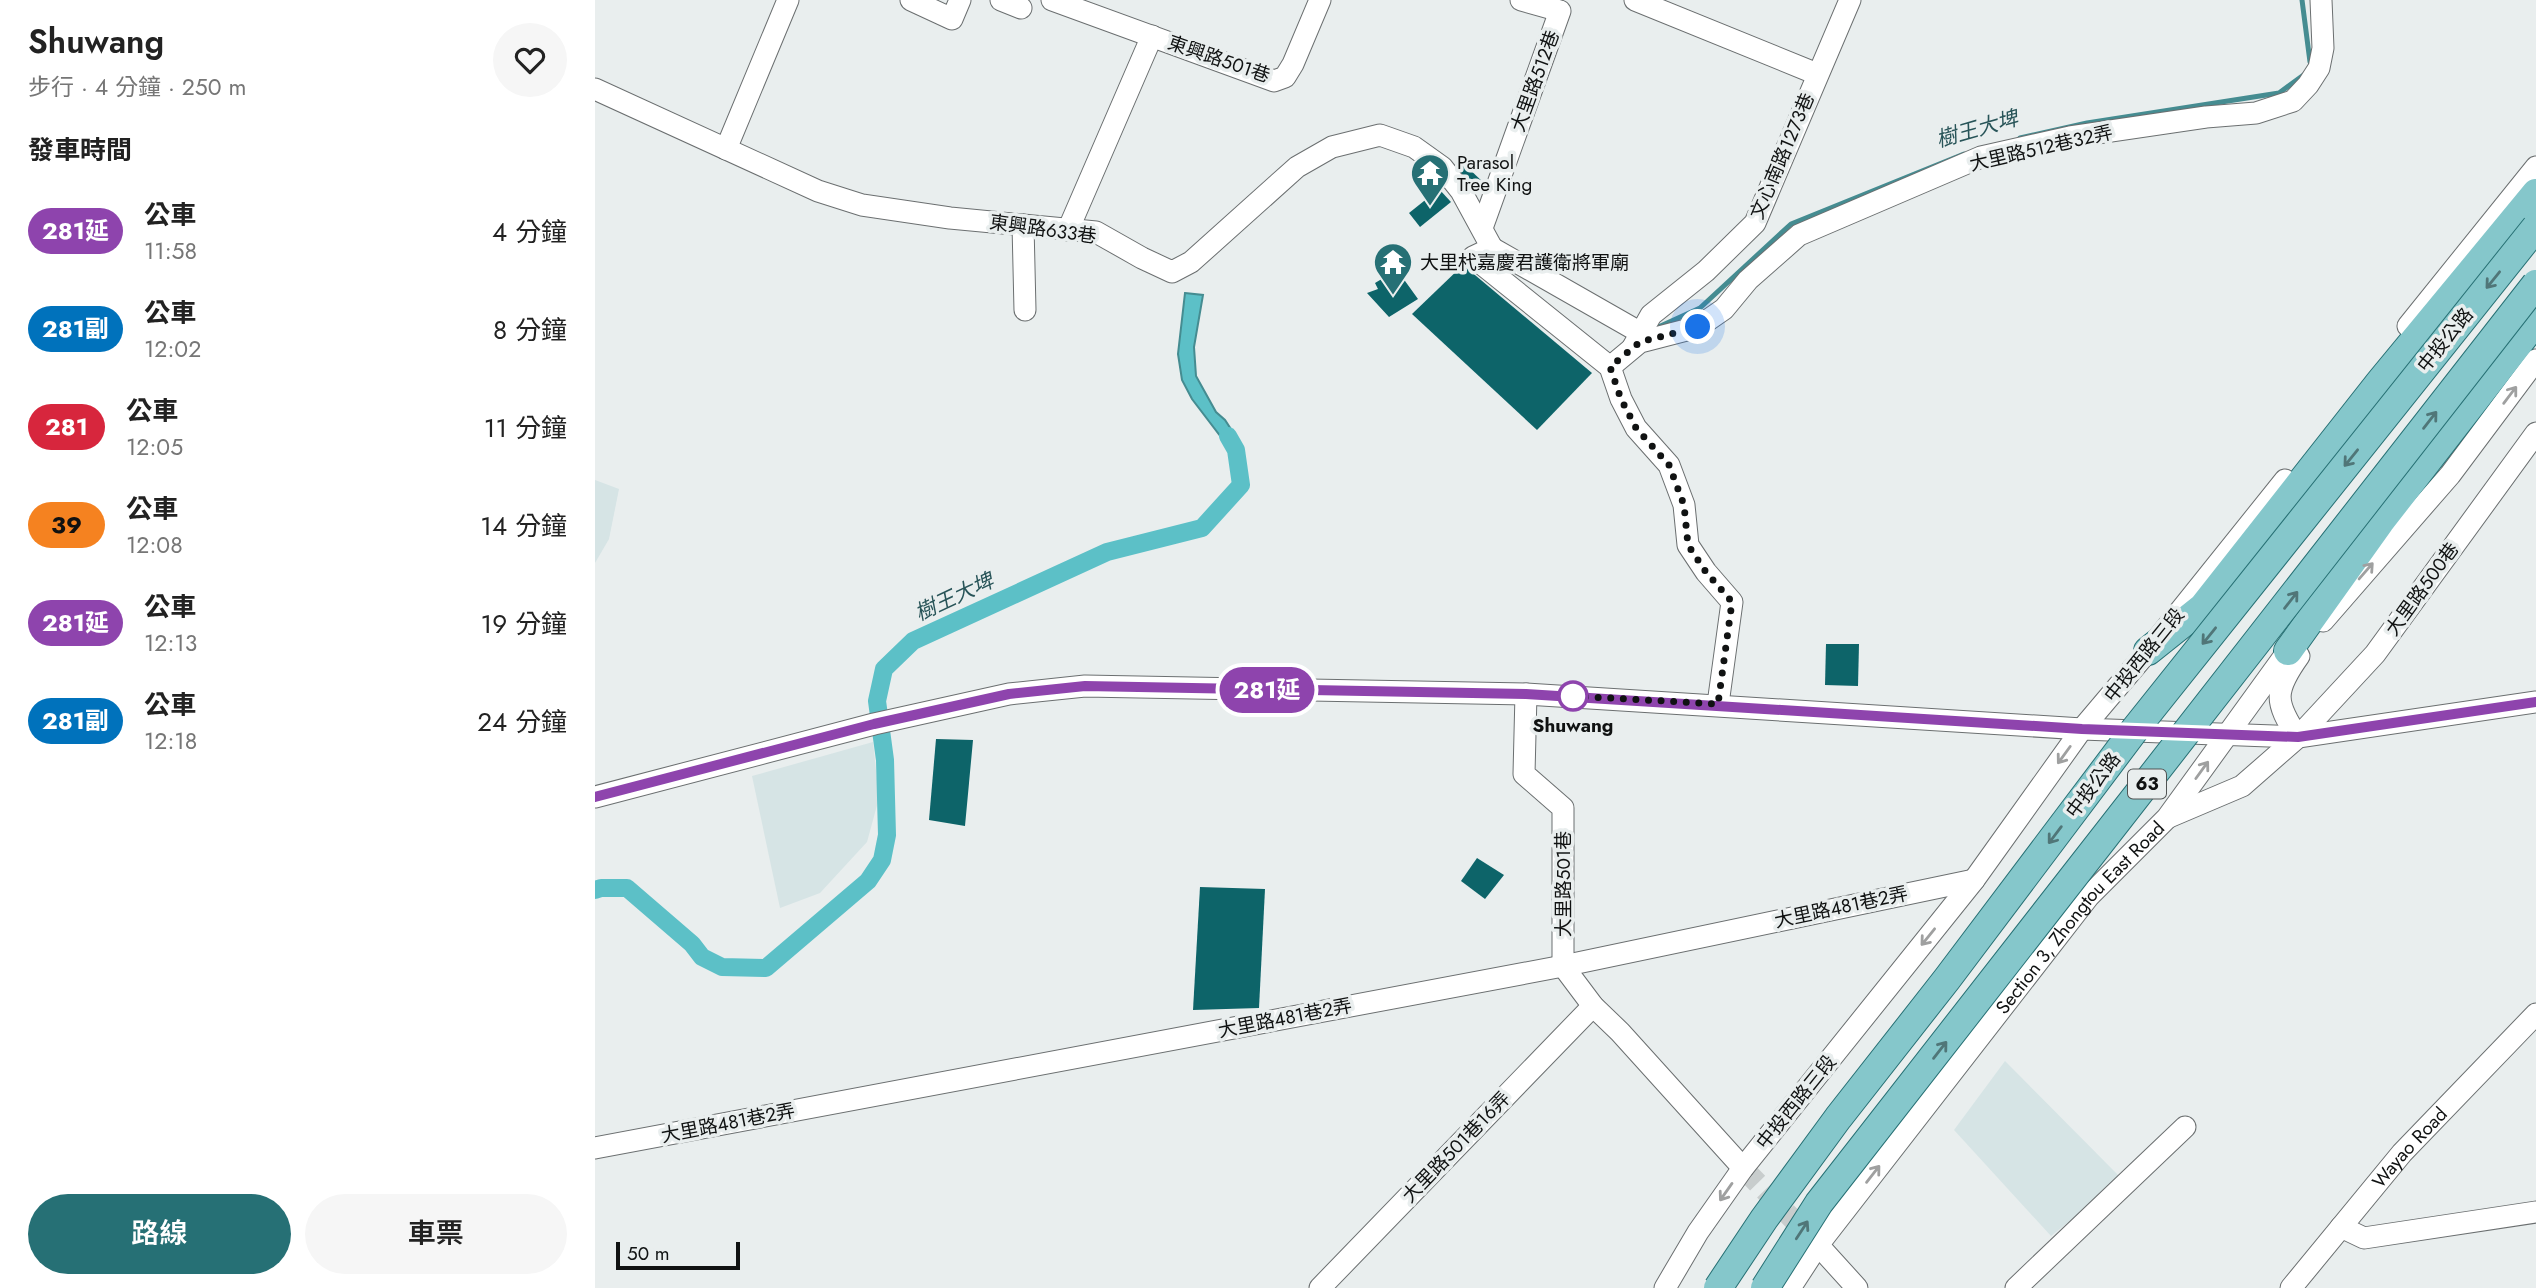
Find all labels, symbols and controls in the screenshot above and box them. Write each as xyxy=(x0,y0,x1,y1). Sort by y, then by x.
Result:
text: Shuwang xyxy=(28,18,164,65)
button: heart xyxy=(493,23,567,97)
street label: 大里路512巷 xyxy=(1504,27,1566,135)
street label: 東興路501巷 xyxy=(1164,29,1274,89)
text: 步行 · 4 分鐘 · 250 m xyxy=(28,70,246,104)
street label: 文心南路1273巷 xyxy=(1743,89,1821,223)
water label: 樹王大埤 xyxy=(1932,102,2024,155)
street label: 大里路512巷32弄 xyxy=(1967,118,2115,178)
text: 發車時間 xyxy=(28,131,132,169)
place label: Parasol Tree King xyxy=(1457,149,1532,198)
temple icon: Parasol Tree King xyxy=(1409,152,1451,207)
text: 公車 xyxy=(144,196,196,234)
street label: 東興路633巷 xyxy=(988,208,1098,250)
text: 281延 xyxy=(42,213,109,248)
text: 4 分鐘 xyxy=(492,213,567,251)
text: 11:58 xyxy=(144,234,197,268)
temple icon: 大里杙嘉慶君護衛將軍廟 xyxy=(1372,241,1414,296)
place label: 大里杙嘉慶君護衛將軍廟 xyxy=(1420,249,1629,276)
one-way arrow xyxy=(2486,271,2501,289)
text: 公車 xyxy=(144,294,196,332)
street label: 中投公路 xyxy=(2411,302,2479,378)
your location xyxy=(1680,309,1715,344)
text: 281副 xyxy=(42,311,109,346)
text: 8 分鐘 xyxy=(493,311,567,349)
text: 12:02 xyxy=(144,332,201,366)
one-way arrow xyxy=(2502,386,2517,405)
text: 公車 xyxy=(126,392,178,430)
text: 281 xyxy=(45,409,88,444)
text: 11 分鐘 xyxy=(484,409,567,447)
one-way arrow xyxy=(2423,412,2438,430)
text: 12:05 xyxy=(126,430,183,464)
one-way arrow xyxy=(2344,449,2359,467)
text: 公車 xyxy=(126,490,178,528)
text: 39 xyxy=(51,507,82,542)
text: 14 分鐘 xyxy=(480,507,567,545)
text: 12:08 xyxy=(126,528,183,562)
street label: 大里路500巷 xyxy=(2379,537,2465,641)
one-way arrow xyxy=(2358,563,2374,581)
water label: 樹王大埤 xyxy=(910,564,1001,628)
text: 公車 xyxy=(144,588,196,626)
one-way arrow xyxy=(2283,591,2298,609)
street label: 中投西路三段 xyxy=(2098,602,2190,708)
text: 281延 xyxy=(42,605,109,640)
text: 19 分鐘 xyxy=(481,605,567,643)
text: 12:13 xyxy=(144,626,197,660)
one-way arrow xyxy=(2202,626,2217,644)
line badge: 281延 xyxy=(1218,667,1316,713)
text: 281延 xyxy=(1233,672,1301,707)
marker: Shuwang xyxy=(1558,681,1588,711)
text: 公車 xyxy=(144,686,196,724)
text: 281副 xyxy=(42,703,109,738)
text: 24 分鐘 xyxy=(477,703,567,741)
place label: Shuwang xyxy=(1533,712,1613,739)
text: 12:18 xyxy=(144,724,197,758)
one-way arrow xyxy=(2056,745,2071,764)
street label: 中投公路 xyxy=(2059,747,2127,823)
one-way arrow xyxy=(2195,761,2210,780)
road number: 63 xyxy=(2128,770,2166,798)
street label: Section 3, Zhongtou East Road xyxy=(1989,815,2170,1019)
one-way arrow xyxy=(2048,825,2063,844)
street label: 大里路501巷 xyxy=(1550,831,1577,937)
street label: 大里路481巷2弄 xyxy=(1772,880,1910,934)
one-way arrow xyxy=(1920,928,1936,946)
street label: 大里路481巷2弄 xyxy=(1216,992,1354,1044)
one-way arrow xyxy=(1932,1041,1948,1059)
street label: 中投西路三段 xyxy=(1750,1049,1842,1155)
street label: 大里路501巷16弄 xyxy=(1396,1085,1516,1209)
street label: 大里路481巷2弄 xyxy=(659,1097,797,1149)
street label: Wayao Road xyxy=(2365,1101,2453,1193)
one-way arrow xyxy=(1866,1165,1881,1183)
one-way arrow xyxy=(1719,1182,1733,1201)
button: 路線 xyxy=(28,1194,291,1274)
button: 車票 xyxy=(305,1194,567,1274)
one-way arrow xyxy=(1795,1221,1809,1241)
scale bar xyxy=(616,1239,740,1271)
text: 50 m xyxy=(627,1240,670,1267)

